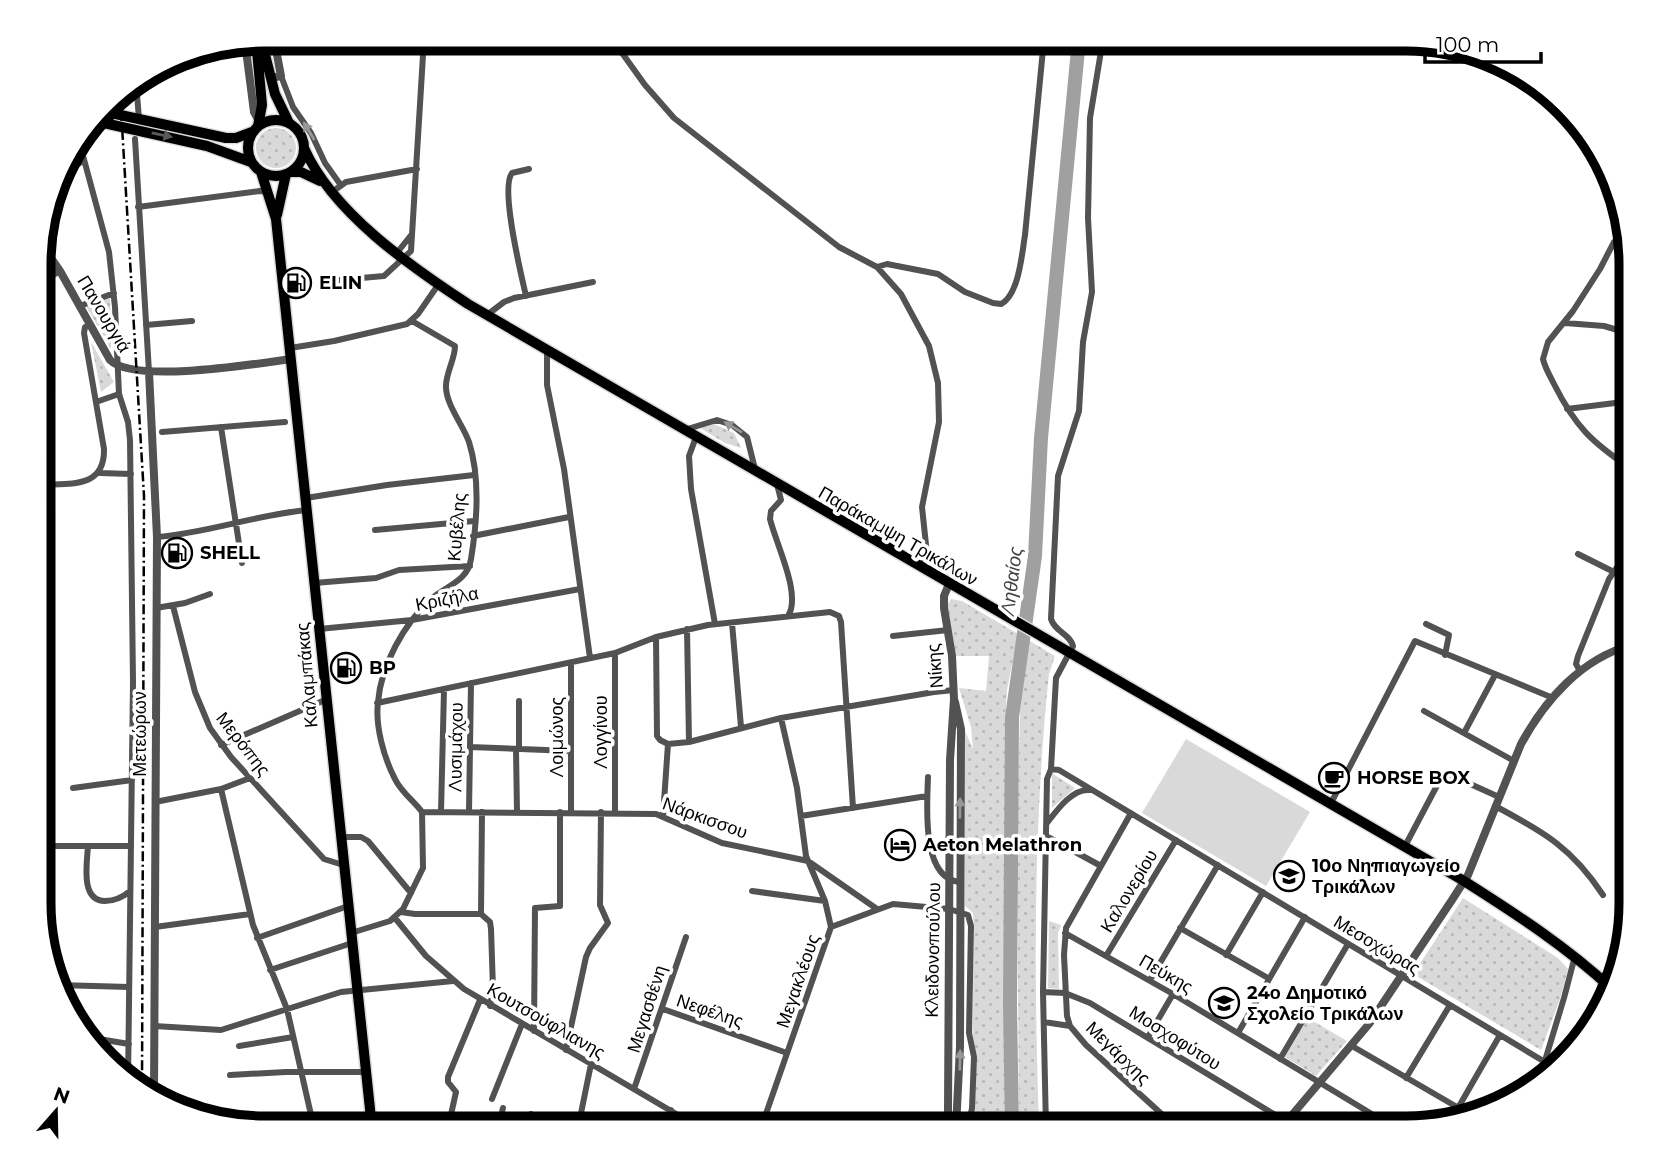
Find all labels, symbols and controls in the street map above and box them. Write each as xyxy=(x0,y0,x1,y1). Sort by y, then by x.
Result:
scale bar xyxy=(1425,21,1540,65)
text: 100 m xyxy=(1436,32,1499,57)
one-way arrow xyxy=(302,121,315,140)
one-way arrow xyxy=(151,130,173,141)
fuel station icon: ELIN xyxy=(279,266,313,300)
street label: Πανουργιά xyxy=(72,272,136,356)
place label: ELIN xyxy=(319,272,362,294)
one-way arrow xyxy=(724,420,743,433)
street label: Παράκαμψη Τρικάλων xyxy=(814,481,982,591)
street label: Κυβέλης xyxy=(443,492,471,562)
fuel station icon: SHELL xyxy=(160,536,194,570)
place label: SHELL xyxy=(200,542,260,564)
water label: Ληθαίος xyxy=(996,545,1027,618)
street label: Κριζήλα xyxy=(413,582,481,616)
street label: Καλαμπάκας xyxy=(291,621,323,729)
street label: Νίκης xyxy=(922,642,948,689)
fuel station icon: BP xyxy=(329,651,363,685)
place label: BP xyxy=(369,657,396,679)
street label: Μετεώρων xyxy=(129,691,151,777)
street label: Λογγίνου xyxy=(590,695,612,769)
street label: Λοιμώνος xyxy=(546,696,568,777)
street label: Λυσιμάχου xyxy=(444,702,468,792)
street label: Μερόπης xyxy=(211,708,275,781)
cafe icon: HORSE BOX xyxy=(1317,761,1351,795)
place label: HORSE BOX xyxy=(1357,767,1470,789)
street label: Νάρκισσου xyxy=(660,792,750,844)
one-way arrow xyxy=(954,797,966,819)
hotel icon: Aeton Melathron xyxy=(883,828,917,862)
place label: Aeton Melathron xyxy=(922,834,1082,856)
street label: Καλονερίου xyxy=(1096,845,1162,937)
place label: 10ο Νηπιαγωγείο Τρικάλων xyxy=(1312,855,1460,898)
school or university icon: 10ο Νηπιαγωγείο Τρικάλων xyxy=(1272,859,1306,893)
street label: Κλειδονοπούλου xyxy=(921,882,945,1018)
street label: Μεσοχώρας xyxy=(1330,911,1425,980)
street label: Μεγακλέους xyxy=(772,931,824,1031)
street label: Πεύκης xyxy=(1135,950,1197,998)
street label: Μεγασθένη xyxy=(623,963,671,1055)
street label: Κουτσούφλιανης xyxy=(483,978,609,1064)
place label: 24ο Δημοτικό Σχολείο Τρικάλων xyxy=(1247,982,1404,1025)
school or university icon: 24ο Δημοτικό Σχολείο Τρικάλων xyxy=(1207,986,1241,1020)
street label: Νεφέλης xyxy=(674,989,747,1033)
street label: Μοσχοφύτου xyxy=(1125,1001,1225,1075)
street label: Μεγάρχης xyxy=(1081,1017,1155,1089)
one-way arrow xyxy=(954,1049,966,1071)
north arrow xyxy=(21,1076,91,1146)
text: N xyxy=(50,1082,73,1109)

